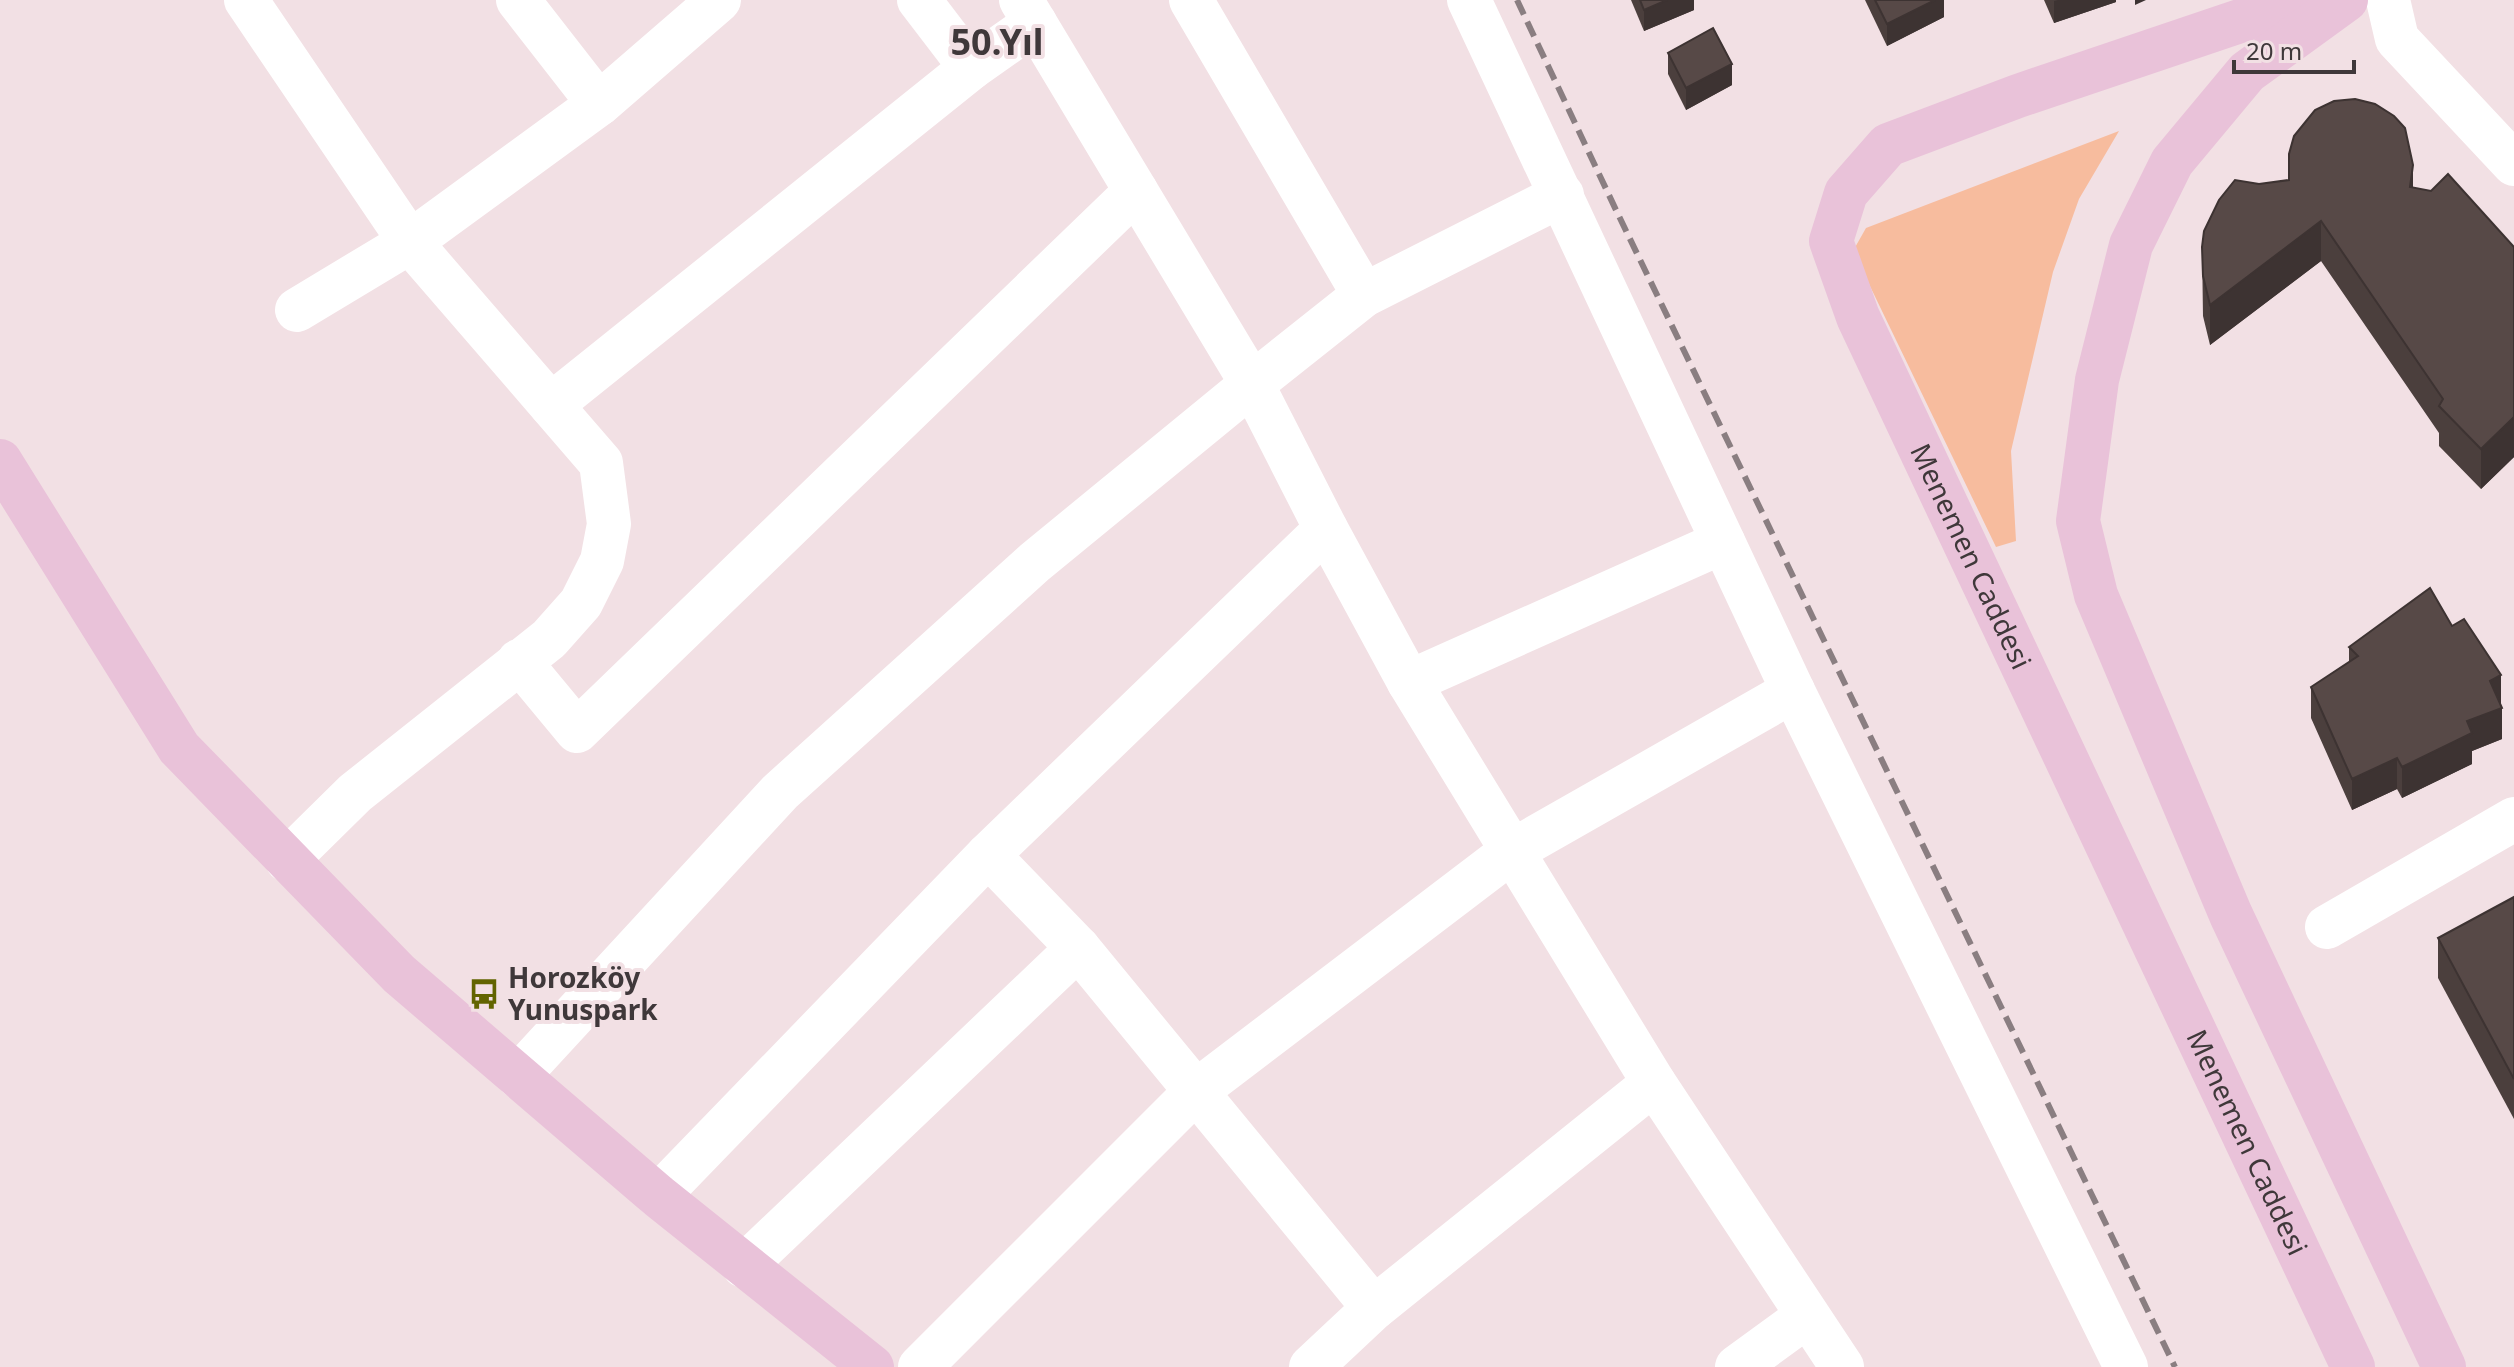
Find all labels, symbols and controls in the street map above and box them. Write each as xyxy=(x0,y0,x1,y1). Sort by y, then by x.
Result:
district label: 50.Yıl xyxy=(950,17,1044,66)
scale bar xyxy=(2234,24,2354,74)
text: 20 m xyxy=(2246,34,2302,67)
street label: Menemen Caddesi xyxy=(1902,437,2041,675)
place label: Horozköy Yunuspark xyxy=(508,958,658,1028)
bus stop icon: Horozköy Yunuspark xyxy=(467,977,501,1011)
street label: Menemen Caddesi xyxy=(2179,1023,2318,1261)

